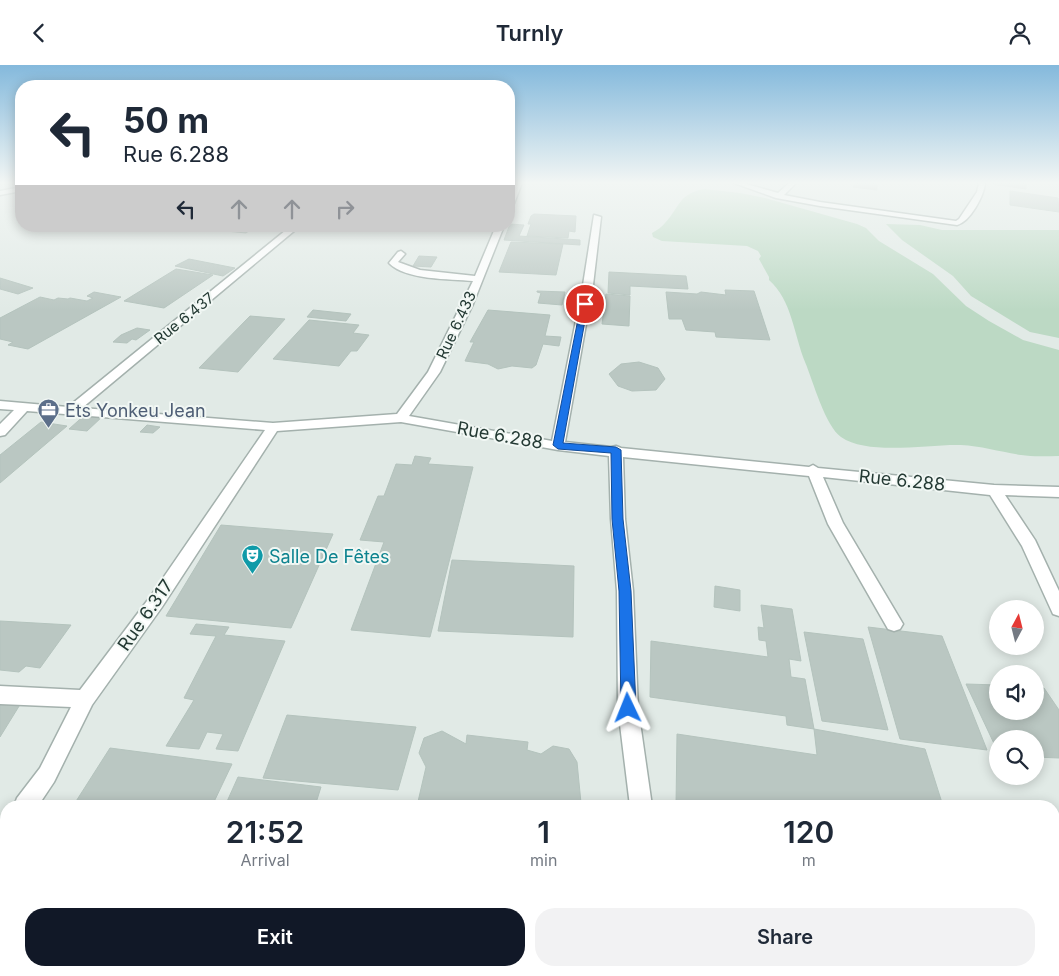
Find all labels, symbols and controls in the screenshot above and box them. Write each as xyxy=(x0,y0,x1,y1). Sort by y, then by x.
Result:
icon: back xyxy=(25,19,53,47)
icon: person xyxy=(1006,19,1034,47)
text: Turnly xyxy=(496,20,563,46)
text: 50 m xyxy=(123,99,209,141)
icon: left xyxy=(40,100,105,165)
text: Rue 6.288 xyxy=(123,141,229,167)
icon: left xyxy=(172,195,200,223)
icon: ahead xyxy=(225,195,253,223)
icon: ahead xyxy=(278,195,306,223)
icon: right xyxy=(331,195,359,223)
pin xyxy=(564,283,606,325)
street label: Rue 6.437 xyxy=(150,288,218,348)
street label: Rue 6.433 xyxy=(432,288,480,362)
icon: arrive xyxy=(571,290,599,318)
office icon: Ets Yonkeu Jean xyxy=(37,398,61,429)
place label: Ets Yonkeu Jean xyxy=(65,400,206,421)
street label: Rue 6.288 xyxy=(455,417,545,453)
street label: Rue 6.288 xyxy=(858,465,946,495)
theatre icon: Salle De Fêtes xyxy=(241,544,265,575)
place label: Salle De Fêtes xyxy=(269,546,390,567)
street label: Rue 6.317 xyxy=(113,576,177,654)
north arrow xyxy=(989,600,1044,655)
map controls xyxy=(989,600,1044,785)
button: sound xyxy=(989,665,1044,720)
position arrow xyxy=(601,681,653,733)
button: search xyxy=(989,730,1044,785)
text: 21:52 xyxy=(226,814,304,850)
text: 1 xyxy=(537,814,550,850)
text: 120 xyxy=(783,814,834,850)
text: Arrival xyxy=(240,850,290,870)
text: min xyxy=(530,850,557,870)
text: m xyxy=(802,850,816,870)
button: Exit xyxy=(25,908,525,966)
button: Share xyxy=(535,908,1035,966)

